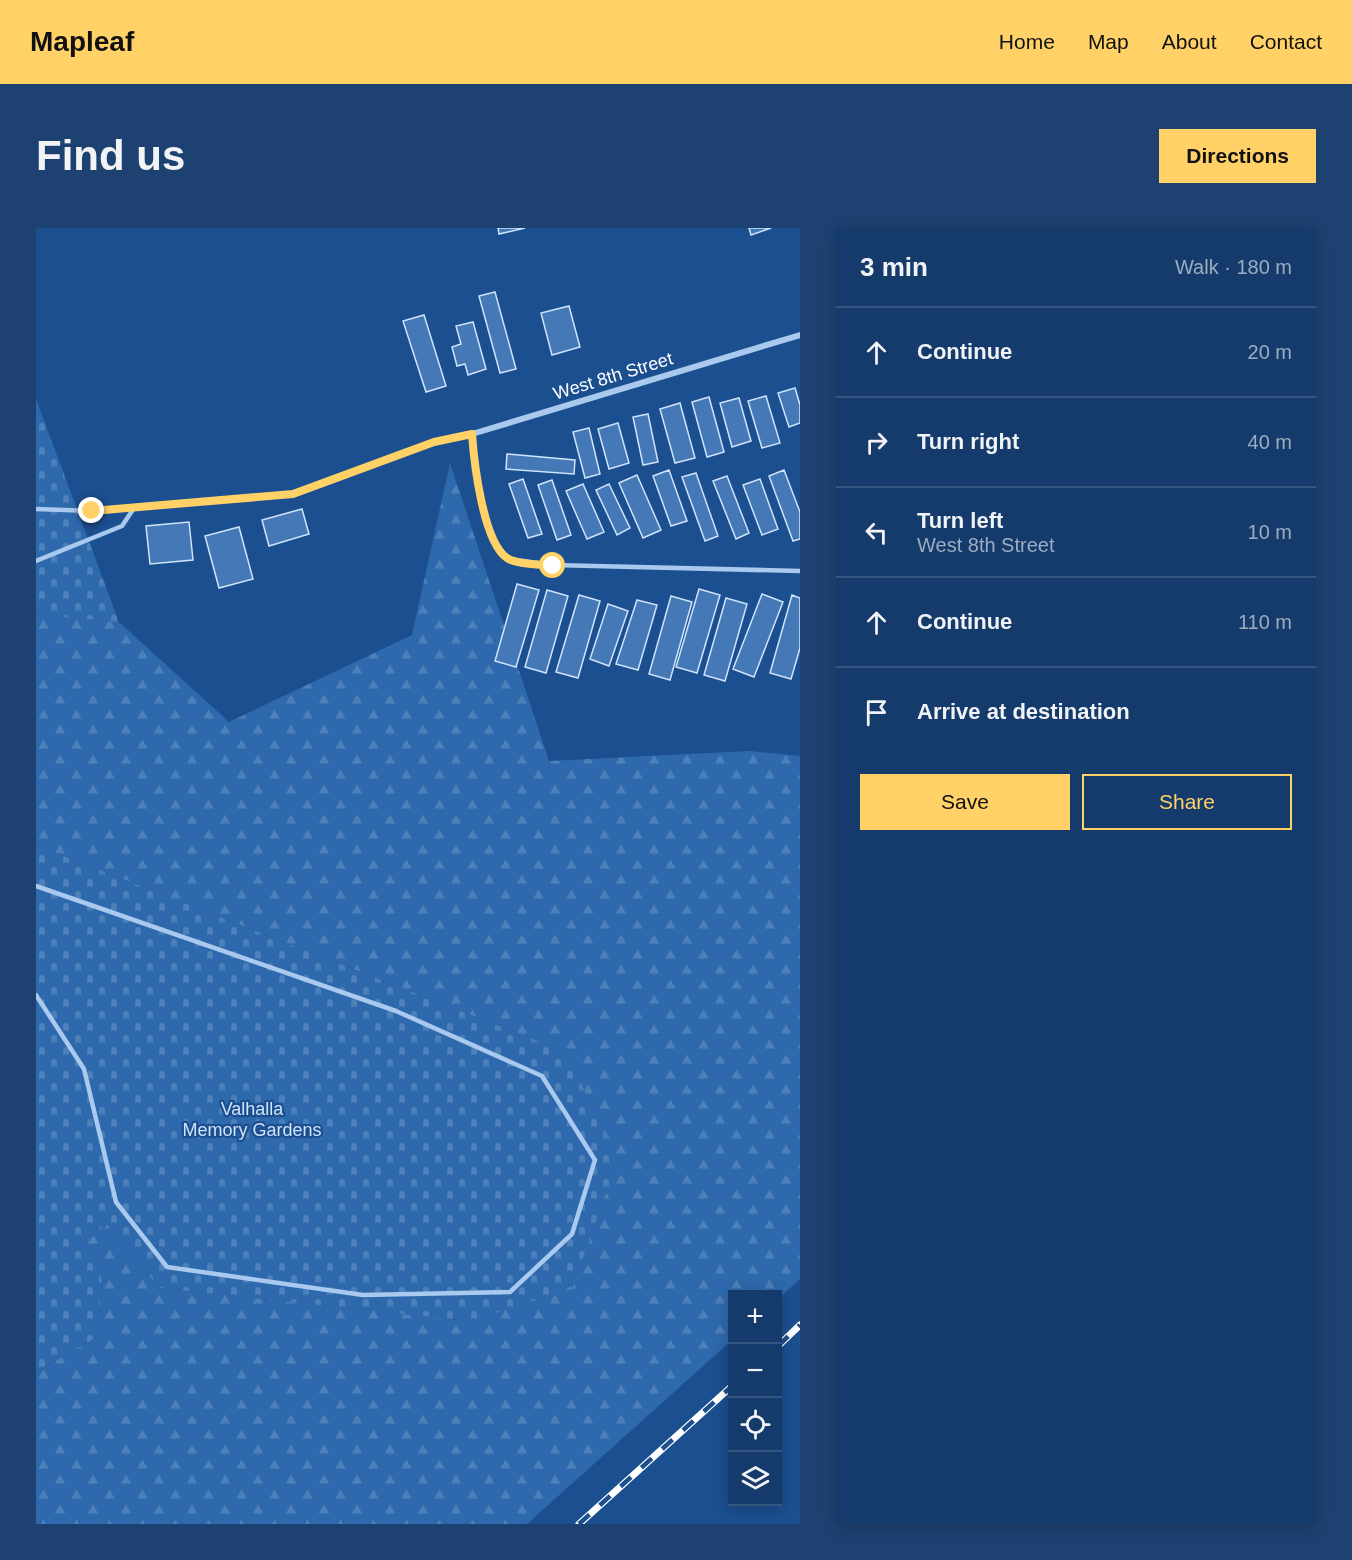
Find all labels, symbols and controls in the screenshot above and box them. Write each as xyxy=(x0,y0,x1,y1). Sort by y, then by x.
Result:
text: Mapleaf xyxy=(30,26,134,57)
text: Home xyxy=(999,30,1055,53)
text: Map xyxy=(1088,30,1129,53)
text: About xyxy=(1162,30,1217,53)
text: Contact xyxy=(1250,30,1322,53)
button: Directions xyxy=(1159,129,1316,183)
text: Find us xyxy=(36,132,185,179)
text: 3 min xyxy=(860,252,928,282)
text: Walk · 180 m xyxy=(1175,256,1292,278)
icon: ahead xyxy=(860,336,893,369)
text: Continue xyxy=(917,339,1012,364)
text: 20 m xyxy=(1248,341,1292,363)
street label: West 8th Street xyxy=(551,348,675,404)
icon: right xyxy=(860,426,893,459)
text: Turn right xyxy=(917,429,1019,454)
text: 40 m xyxy=(1248,431,1292,453)
route end xyxy=(78,497,104,523)
text: Turn left xyxy=(917,508,1003,533)
icon: left xyxy=(860,516,893,549)
text: 10 m xyxy=(1248,521,1292,543)
text: West 8th Street xyxy=(917,534,1054,556)
route start xyxy=(539,552,565,578)
icon: ahead xyxy=(860,606,893,639)
text: Continue xyxy=(917,609,1012,634)
text: 110 m xyxy=(1238,611,1292,633)
icon: arrive xyxy=(860,696,893,729)
text: Arrive at destination xyxy=(917,699,1130,724)
button: Save xyxy=(860,774,1070,830)
button: Share xyxy=(1082,774,1292,830)
park label: Valhalla Memory Gardens xyxy=(182,1099,322,1140)
map controls xyxy=(728,1290,782,1506)
button: + xyxy=(728,1290,782,1344)
button: − xyxy=(728,1344,782,1398)
button: locate xyxy=(728,1398,782,1452)
button: layers xyxy=(728,1452,782,1506)

